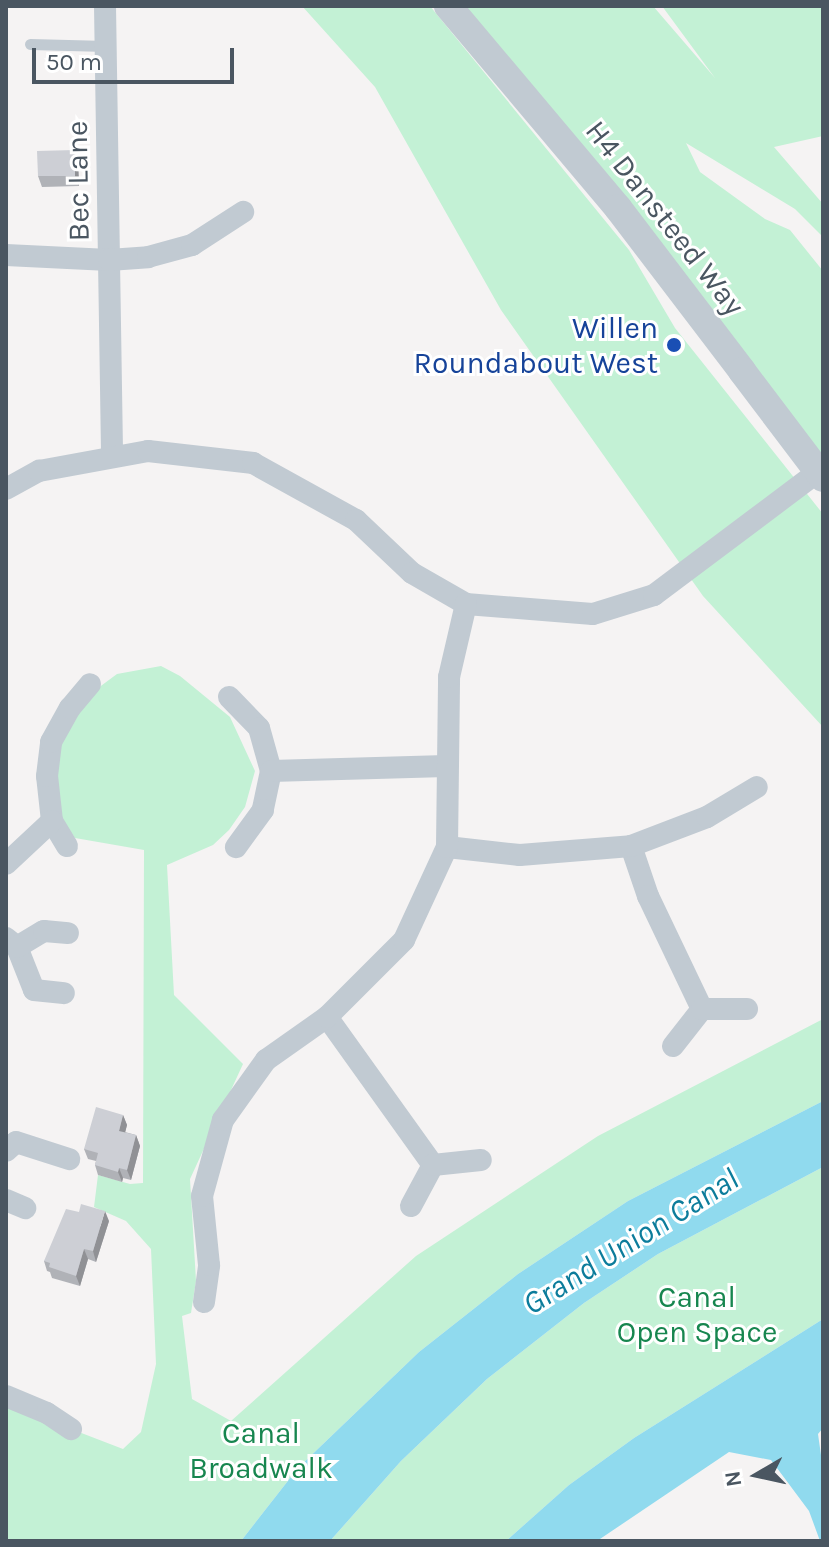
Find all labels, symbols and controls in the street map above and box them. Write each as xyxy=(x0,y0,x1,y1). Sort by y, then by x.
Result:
scale bar xyxy=(36,32,238,82)
text: 50 m xyxy=(46,48,102,76)
street label: H4 Dansteed Way xyxy=(578,113,752,323)
street label: Bec Lane xyxy=(59,120,97,242)
place label: Willen Roundabout West xyxy=(414,310,658,380)
marker: Willen Roundabout West xyxy=(665,336,683,354)
water label: Grand Union Canal xyxy=(516,1160,746,1324)
park label: Canal Open Space xyxy=(617,1279,777,1350)
park label: Canal Broadwalk xyxy=(189,1415,333,1486)
north arrow xyxy=(717,1435,797,1515)
text: N xyxy=(719,1469,747,1489)

